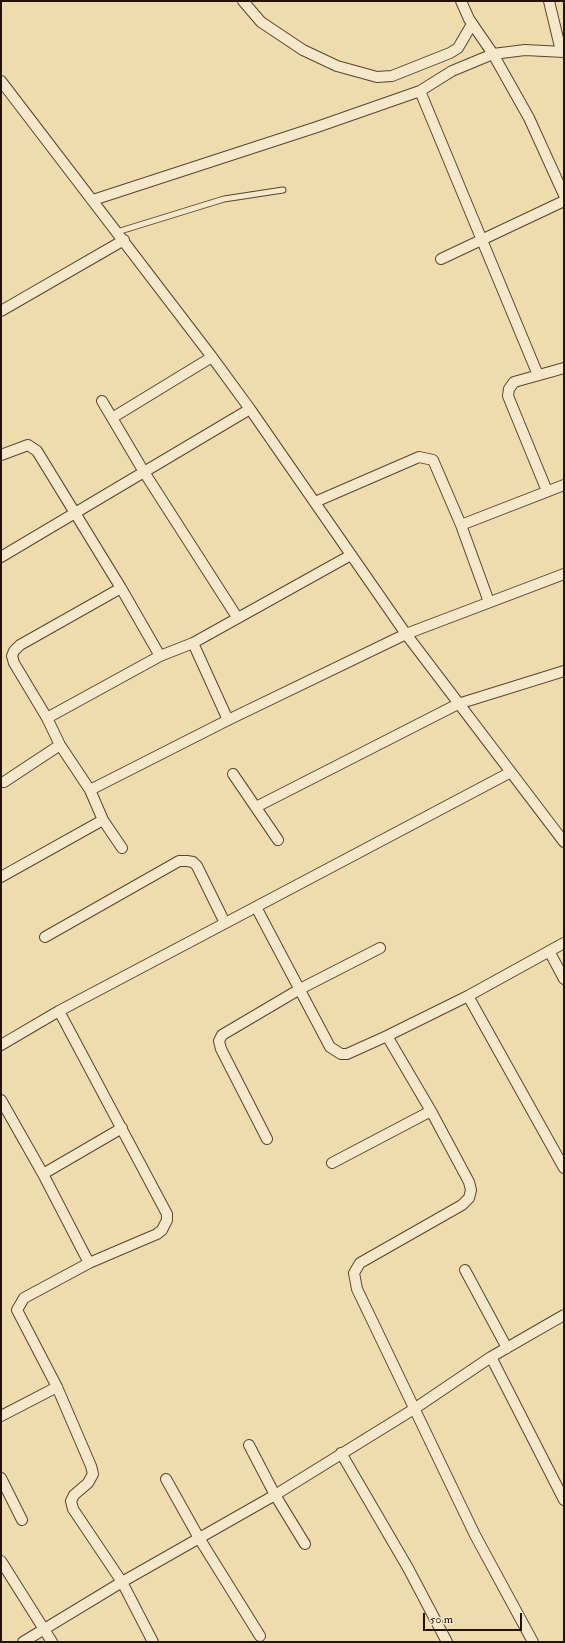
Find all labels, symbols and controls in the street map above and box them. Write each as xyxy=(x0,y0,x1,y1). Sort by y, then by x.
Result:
scale bar xyxy=(425,1605,524,1631)
text: 50 m xyxy=(430,1612,453,1627)

